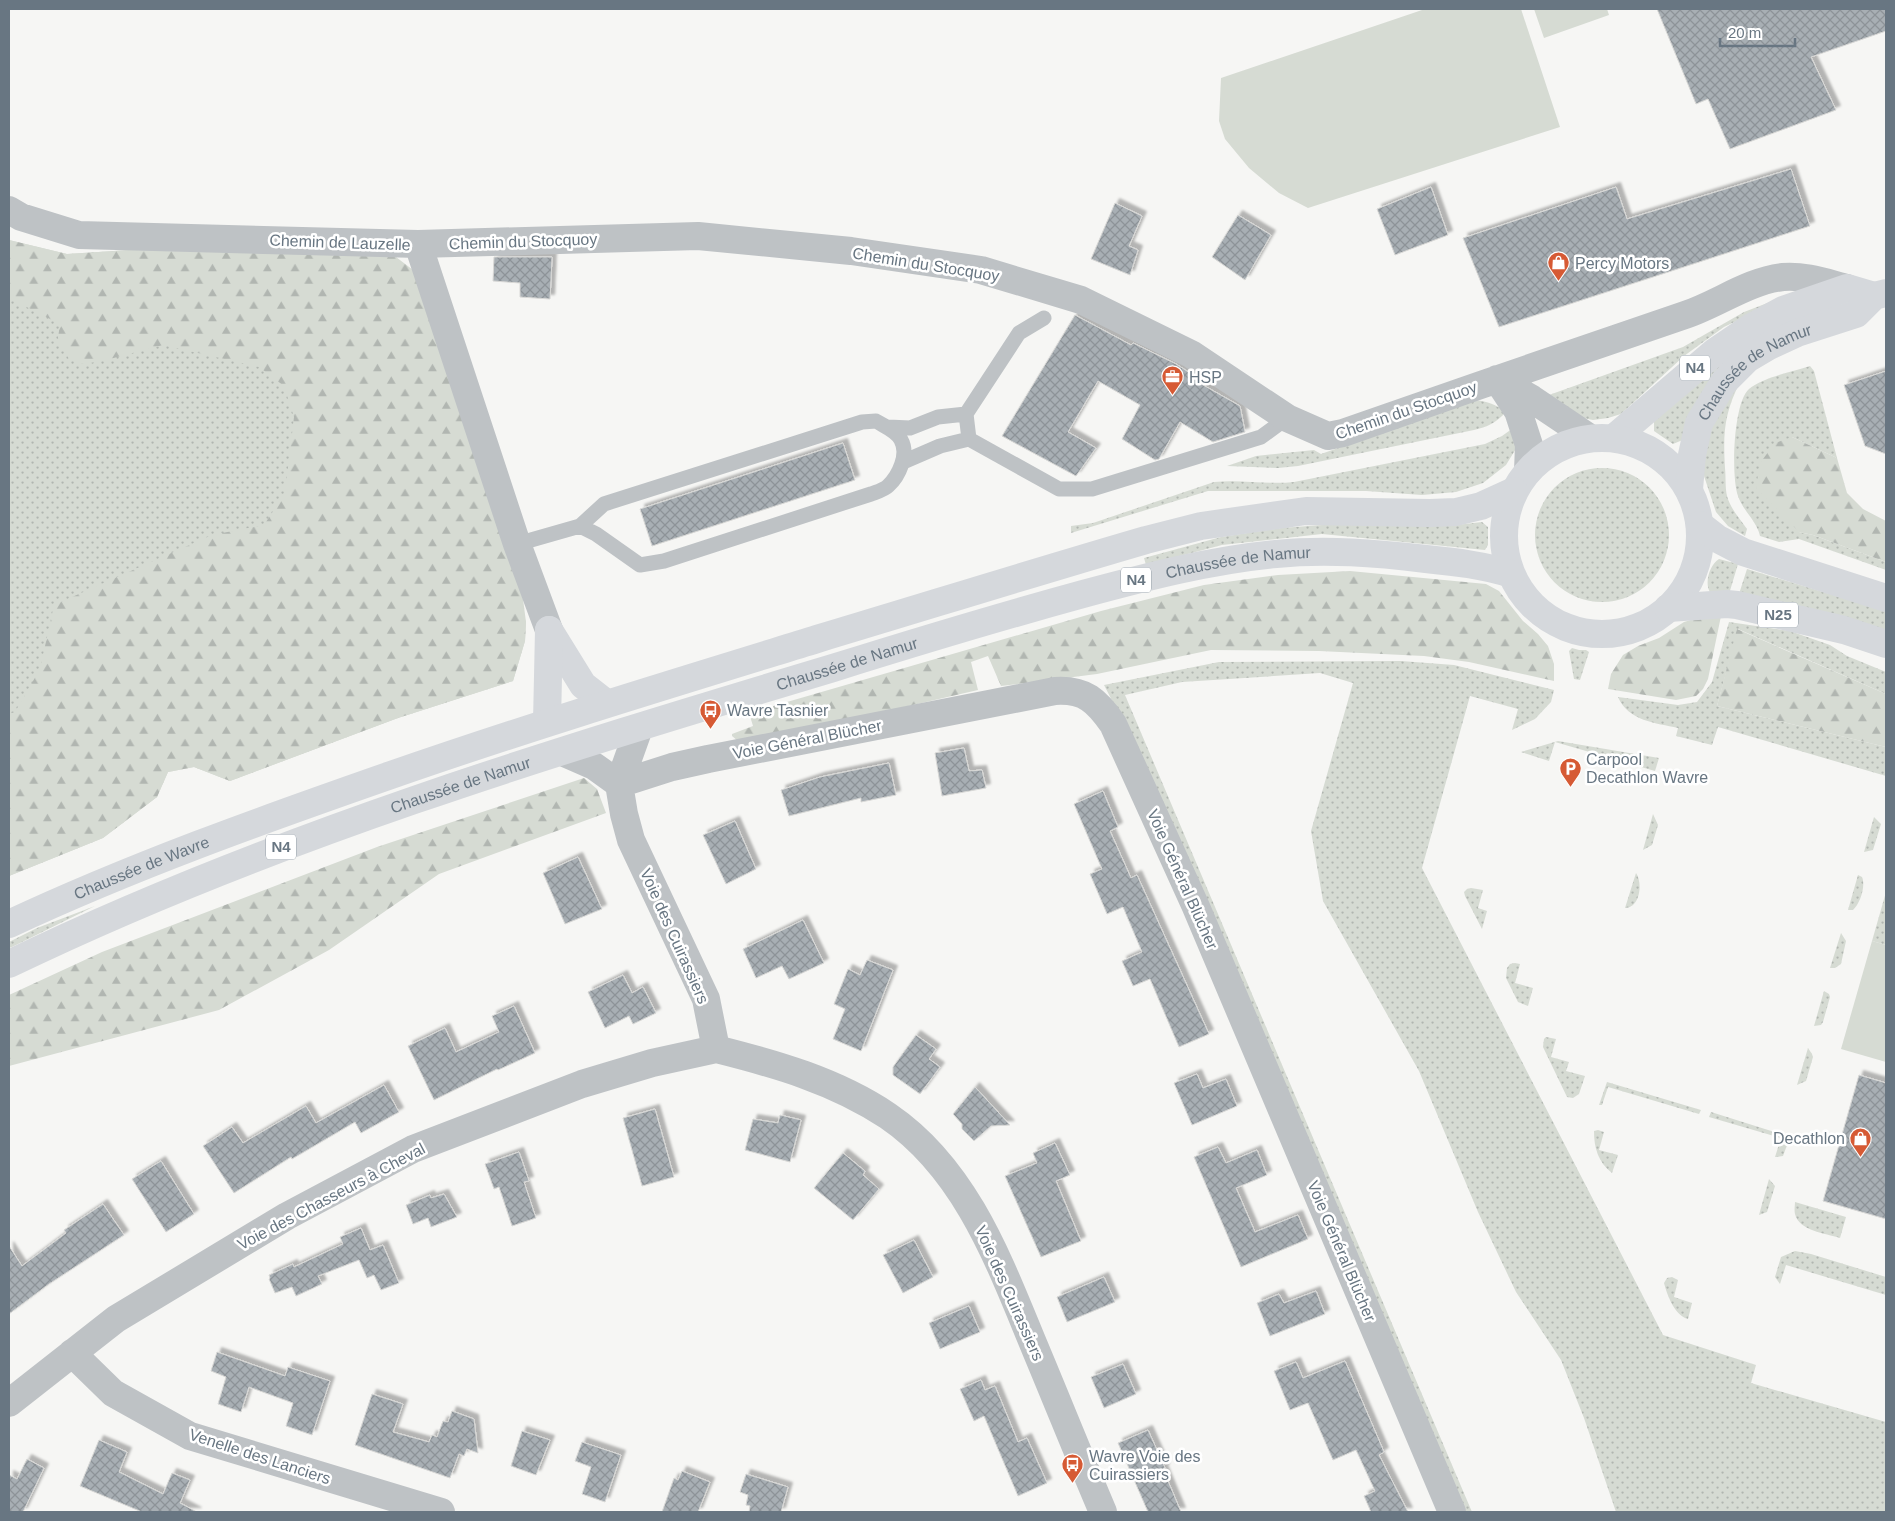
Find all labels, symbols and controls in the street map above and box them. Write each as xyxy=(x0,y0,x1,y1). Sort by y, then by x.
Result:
scale bar xyxy=(1720,15,1795,47)
text: 20 m xyxy=(1728,24,1761,41)
street label: Chemin du Stocquoy xyxy=(449,230,598,253)
street label: Chemin de Lauzelle xyxy=(269,232,411,253)
street label: Chemin du Stocquoy xyxy=(851,244,1001,285)
shop icon: Percy Motors xyxy=(1547,251,1571,282)
place label: Percy Motors xyxy=(1575,255,1669,272)
street label: Chaussée de Namur xyxy=(1695,321,1814,424)
road number: N4 xyxy=(1680,356,1710,380)
office icon: HSP xyxy=(1161,365,1185,396)
place label: HSP xyxy=(1189,369,1222,386)
street label: Chemin du Stocquoy xyxy=(1333,378,1479,443)
street label: Chaussée de Namur xyxy=(1164,544,1312,582)
road number: N4 xyxy=(1121,568,1151,592)
road number: N25 xyxy=(1758,602,1798,628)
street label: Chaussée de Namur xyxy=(774,634,920,694)
bus stop icon: Wavre Tasnier xyxy=(699,698,723,729)
place label: Wavre Tasnier xyxy=(727,702,829,719)
street label: Voie Général Blücher xyxy=(731,717,884,762)
place label: Carpool Decathlon Wavre xyxy=(1586,751,1708,786)
street label: Chaussée de Namur xyxy=(388,754,533,817)
parking icon: Carpool Decathlon Wavre xyxy=(1558,756,1582,787)
street label: Voie Général Blücher xyxy=(1144,807,1221,952)
street label: Chaussée de Wavre xyxy=(71,833,212,903)
road number: N4 xyxy=(266,834,296,860)
street label: Voie des Cuirassiers xyxy=(637,866,712,1006)
shop icon: Decathlon xyxy=(1849,1126,1873,1157)
place label: Decathlon xyxy=(1773,1130,1845,1147)
street label: Voie des Chasseurs à Cheval xyxy=(235,1140,428,1253)
street label: Voie Général Blücher xyxy=(1304,1178,1379,1325)
street label: Voie des Cuirassiers xyxy=(972,1223,1047,1363)
street label: Venelle des Lanciers xyxy=(187,1426,333,1487)
place label: Wavre Voie des Cuirassiers xyxy=(1089,1448,1200,1483)
bus stop icon: Wavre Voie des Cuirassiers xyxy=(1061,1453,1085,1484)

